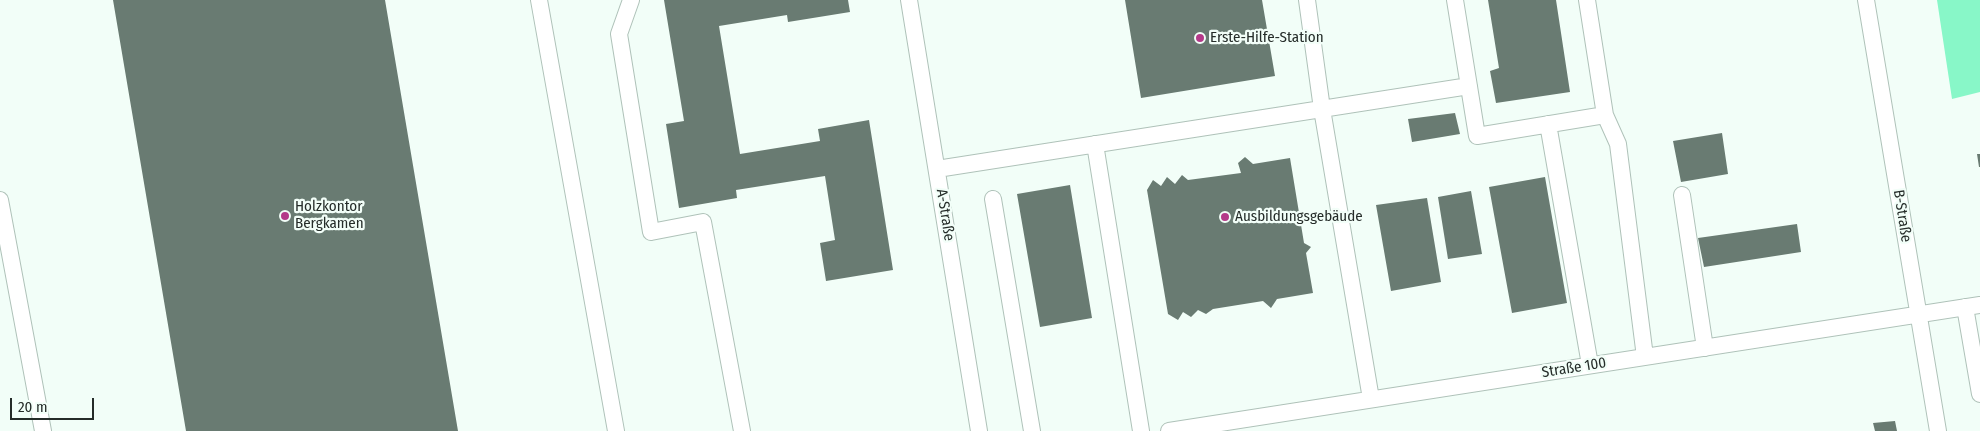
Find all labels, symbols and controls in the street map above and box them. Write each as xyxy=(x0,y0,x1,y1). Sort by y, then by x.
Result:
place label: Erste-Hilfe-Station xyxy=(1210,29,1324,47)
marker: Erste-Hilfe-Station xyxy=(1194,32,1206,44)
street label: A-Straße xyxy=(932,188,958,242)
street label: B-Straße xyxy=(1889,188,1915,244)
place label: Holzkontor Bergkamen xyxy=(295,198,364,233)
place label: Ausbildungsgebäude xyxy=(1235,208,1363,226)
marker: Holzkontor Bergkamen xyxy=(279,210,291,222)
marker: Ausbildungsgebäude xyxy=(1219,211,1231,223)
street label: Straße 100 xyxy=(1541,354,1607,382)
scale bar xyxy=(12,388,96,420)
text: 20 m xyxy=(18,398,48,416)

